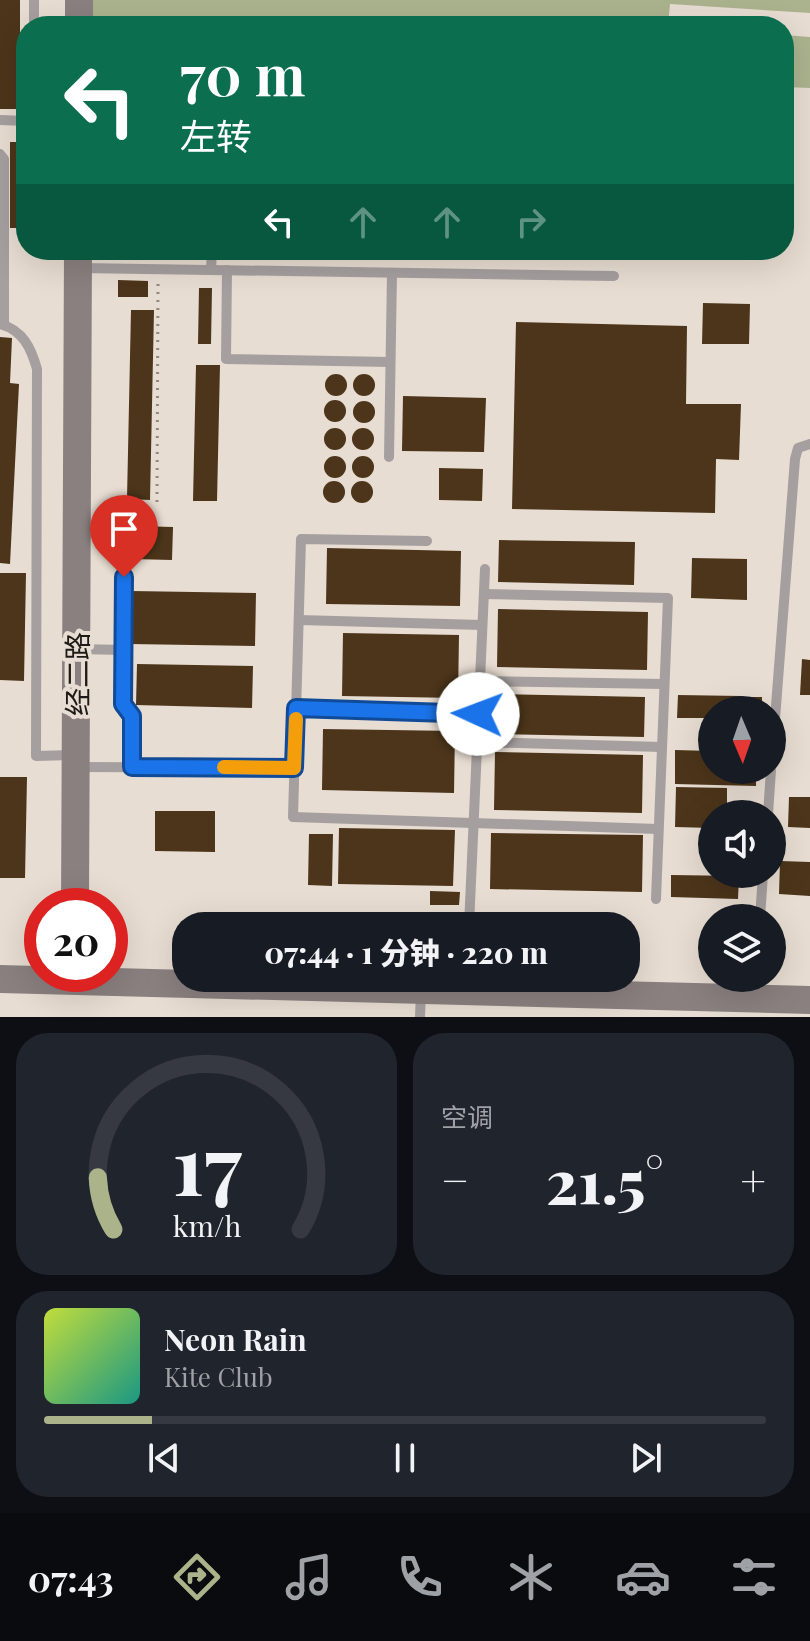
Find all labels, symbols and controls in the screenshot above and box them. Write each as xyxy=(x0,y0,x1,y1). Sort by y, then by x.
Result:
text: 70 m xyxy=(180,36,305,111)
icon: left xyxy=(48,48,152,152)
text: 左转 xyxy=(180,111,252,159)
icon: left xyxy=(257,200,301,244)
icon: ahead xyxy=(341,200,385,244)
icon: ahead xyxy=(425,200,469,244)
icon: right xyxy=(509,200,553,244)
pin xyxy=(90,495,158,577)
icon: arrive xyxy=(102,507,146,551)
street label: 经二路 xyxy=(58,632,95,716)
position arrow xyxy=(436,672,520,756)
north arrow xyxy=(698,696,786,784)
map controls xyxy=(698,696,786,992)
button: sound xyxy=(698,800,786,888)
speed limit sign: 20 xyxy=(24,888,128,992)
button: layers xyxy=(698,904,786,992)
text: 07:44 · 1 分钟 · 220 m xyxy=(264,932,548,972)
text: 空调 xyxy=(441,1099,493,1134)
text: 17 xyxy=(172,1106,242,1217)
text: 21.5° xyxy=(546,1139,664,1219)
text: − xyxy=(441,1149,469,1208)
text: + xyxy=(740,1149,766,1208)
text: km/h xyxy=(172,1206,241,1244)
text: Neon Rain xyxy=(164,1319,307,1359)
text: Kite Club xyxy=(164,1359,273,1394)
icon: previous xyxy=(142,1436,186,1480)
icon: pause xyxy=(383,1436,427,1480)
icon: next xyxy=(624,1436,668,1480)
icon: directions xyxy=(169,1549,225,1605)
icon: music xyxy=(281,1549,337,1605)
icon: phone xyxy=(392,1549,448,1605)
icon: climate xyxy=(503,1549,559,1605)
icon: car xyxy=(615,1549,671,1605)
icon: filters xyxy=(726,1549,782,1605)
text: 07:43 xyxy=(28,1553,114,1601)

